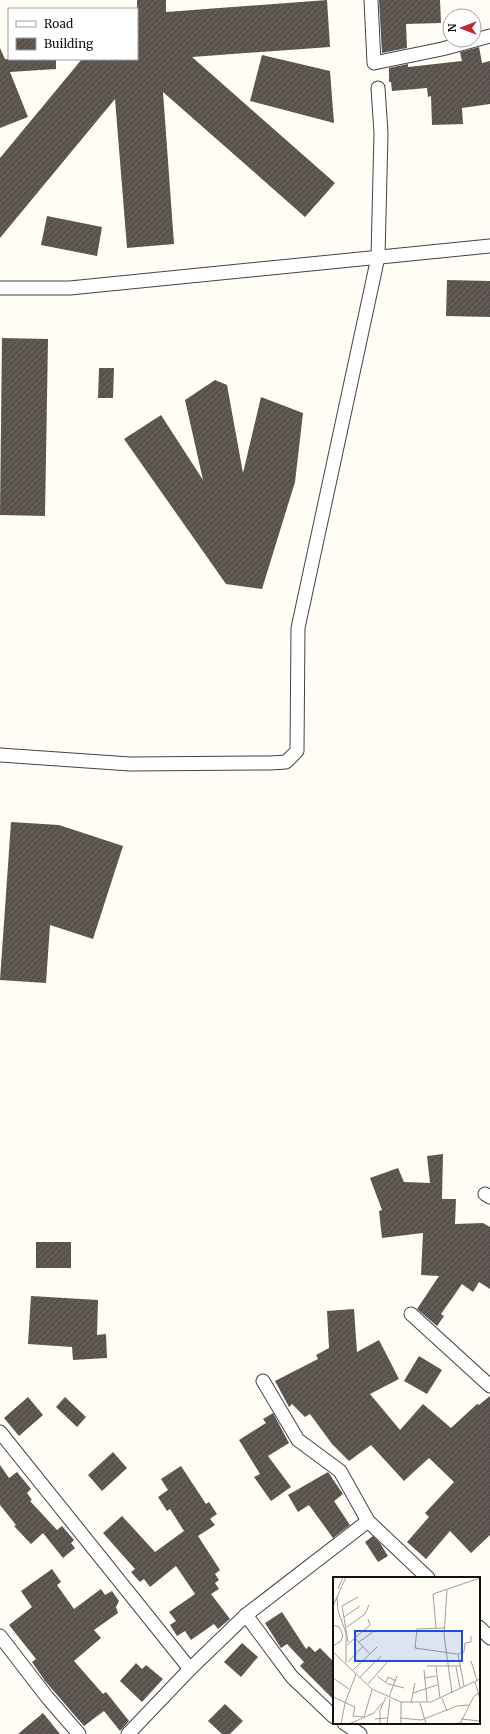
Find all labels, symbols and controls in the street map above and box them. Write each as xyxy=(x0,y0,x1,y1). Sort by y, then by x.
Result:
legend xyxy=(8,8,138,60)
north arrow xyxy=(442,8,482,48)
text: Road xyxy=(44,16,73,31)
text: N xyxy=(445,23,459,32)
text: Building xyxy=(44,36,94,51)
inset map xyxy=(333,1577,480,1724)

